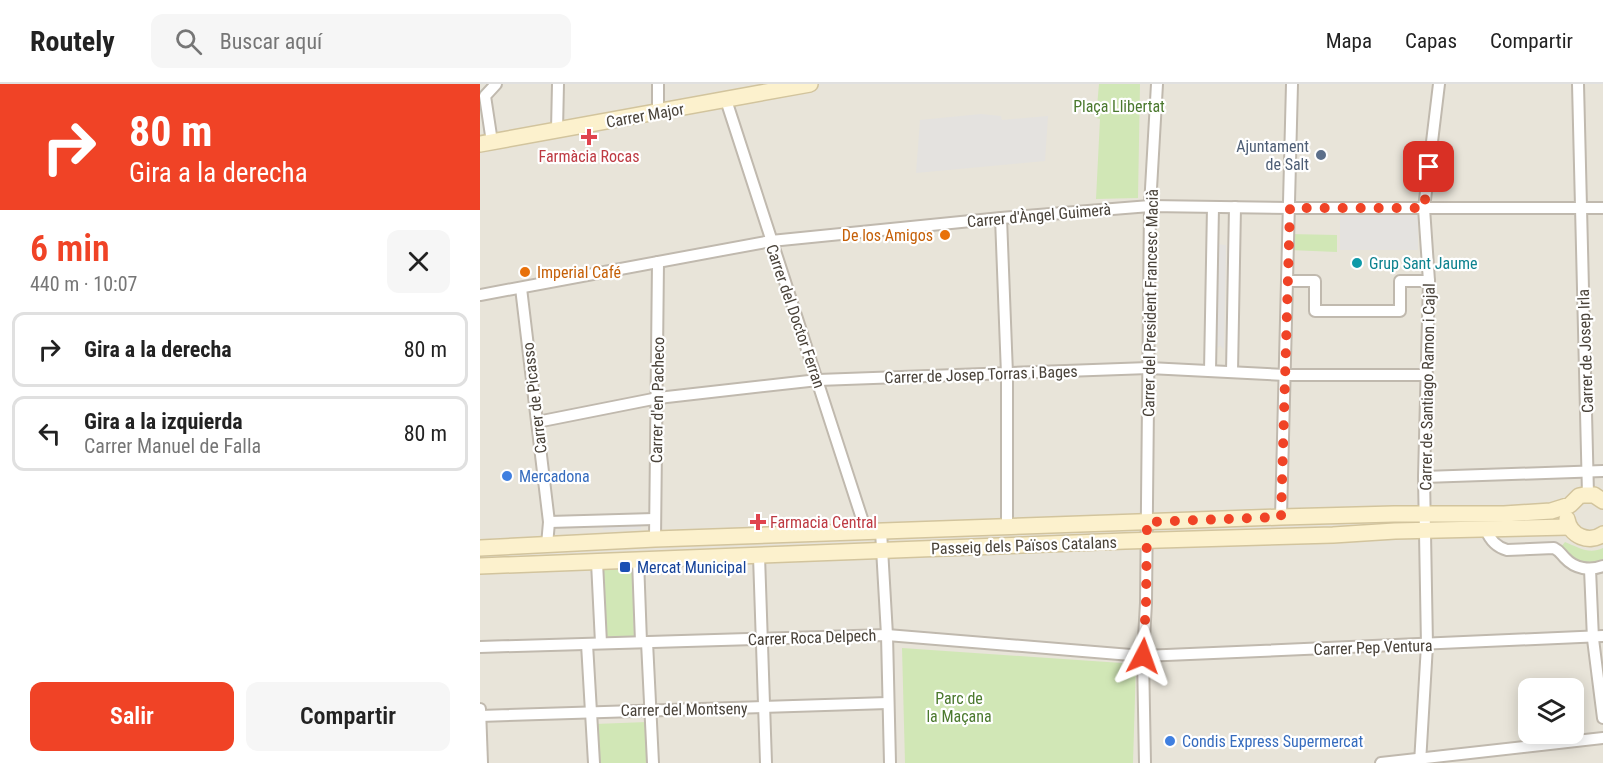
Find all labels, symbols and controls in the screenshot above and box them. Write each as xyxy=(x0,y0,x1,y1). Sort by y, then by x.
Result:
search box xyxy=(151,14,571,68)
text: Routely xyxy=(30,25,115,58)
icon: search xyxy=(172,25,205,58)
text: Buscar aquí xyxy=(220,29,322,54)
text: Mapa xyxy=(1326,29,1372,53)
text: Capas xyxy=(1405,29,1457,53)
text: Compartir xyxy=(1490,29,1573,53)
park label: Plaça Llibertat xyxy=(1073,97,1165,116)
street label: Carrer Major xyxy=(605,99,686,132)
text: 80 m xyxy=(129,107,212,156)
icon: right xyxy=(30,108,108,186)
marker: Farmàcia Rocas xyxy=(582,130,596,144)
place label: Ajuntament de Salt xyxy=(1236,137,1309,174)
pin xyxy=(1403,141,1454,192)
place label: Farmàcia Rocas xyxy=(539,147,639,166)
marker: Ajuntament de Salt xyxy=(1314,148,1328,162)
icon: arrive xyxy=(1412,150,1445,183)
text: Gira a la derecha xyxy=(129,157,308,189)
street label: Carrer del President Francesc Macià xyxy=(1139,189,1162,417)
street label: Carrer d'Àngel Guimerà xyxy=(966,200,1112,231)
place label: De los Amigos xyxy=(842,226,933,245)
text: 6 min xyxy=(30,228,110,270)
marker: De los Amigos xyxy=(938,228,952,242)
button: close xyxy=(387,230,450,293)
street label: Carrer del Doctor Ferran xyxy=(762,242,829,391)
place label: Grup Sant Jaume xyxy=(1369,254,1477,273)
marker: Grup Sant Jaume xyxy=(1350,256,1364,270)
place label: Imperial Café xyxy=(537,263,621,282)
marker: Imperial Café xyxy=(518,265,532,279)
text: 440 m · 10:07 xyxy=(30,272,137,296)
street label: Carrer de Santiago Ramon i Cajal xyxy=(1416,283,1439,491)
street label: Carrer de Josep Irla xyxy=(1574,289,1597,413)
icon: right xyxy=(33,333,66,366)
text: Gira a la derecha xyxy=(84,337,232,362)
text: 80 m xyxy=(404,337,447,362)
street label: Carrer d'en Pacheco xyxy=(647,337,668,463)
street label: Carrer de Picasso xyxy=(518,341,551,455)
street label: Carrer de Josep Torras i Bages xyxy=(884,362,1078,387)
text: Gira a la izquierda xyxy=(84,409,243,434)
icon: left xyxy=(33,417,66,450)
text: 80 m xyxy=(404,421,447,446)
text: Carrer Manuel de Falla xyxy=(84,434,261,458)
place label: Mercadona xyxy=(519,467,590,486)
marker: Mercadona xyxy=(500,469,514,483)
place label: Farmacia Central xyxy=(770,513,877,532)
marker: Farmacia Central xyxy=(751,515,765,529)
street label: Passeig dels Països Catalans xyxy=(931,533,1117,558)
place label: Mercat Municipal xyxy=(637,558,746,577)
marker: Mercat Municipal xyxy=(618,560,632,574)
position arrow xyxy=(1111,624,1175,688)
street label: Carrer Roca Delpech xyxy=(747,626,877,649)
street label: Carrer Pep Ventura xyxy=(1313,636,1433,659)
map controls xyxy=(1518,678,1584,744)
button: layers xyxy=(1518,678,1584,744)
button: Salir xyxy=(30,682,234,751)
button: Compartir xyxy=(246,682,450,751)
park label: Parc de la Maçana xyxy=(926,689,992,726)
street label: Carrer del Montseny xyxy=(620,699,748,720)
place label: Condis Express Supermercat xyxy=(1182,732,1363,751)
marker: Condis Express Supermercat xyxy=(1163,734,1177,748)

